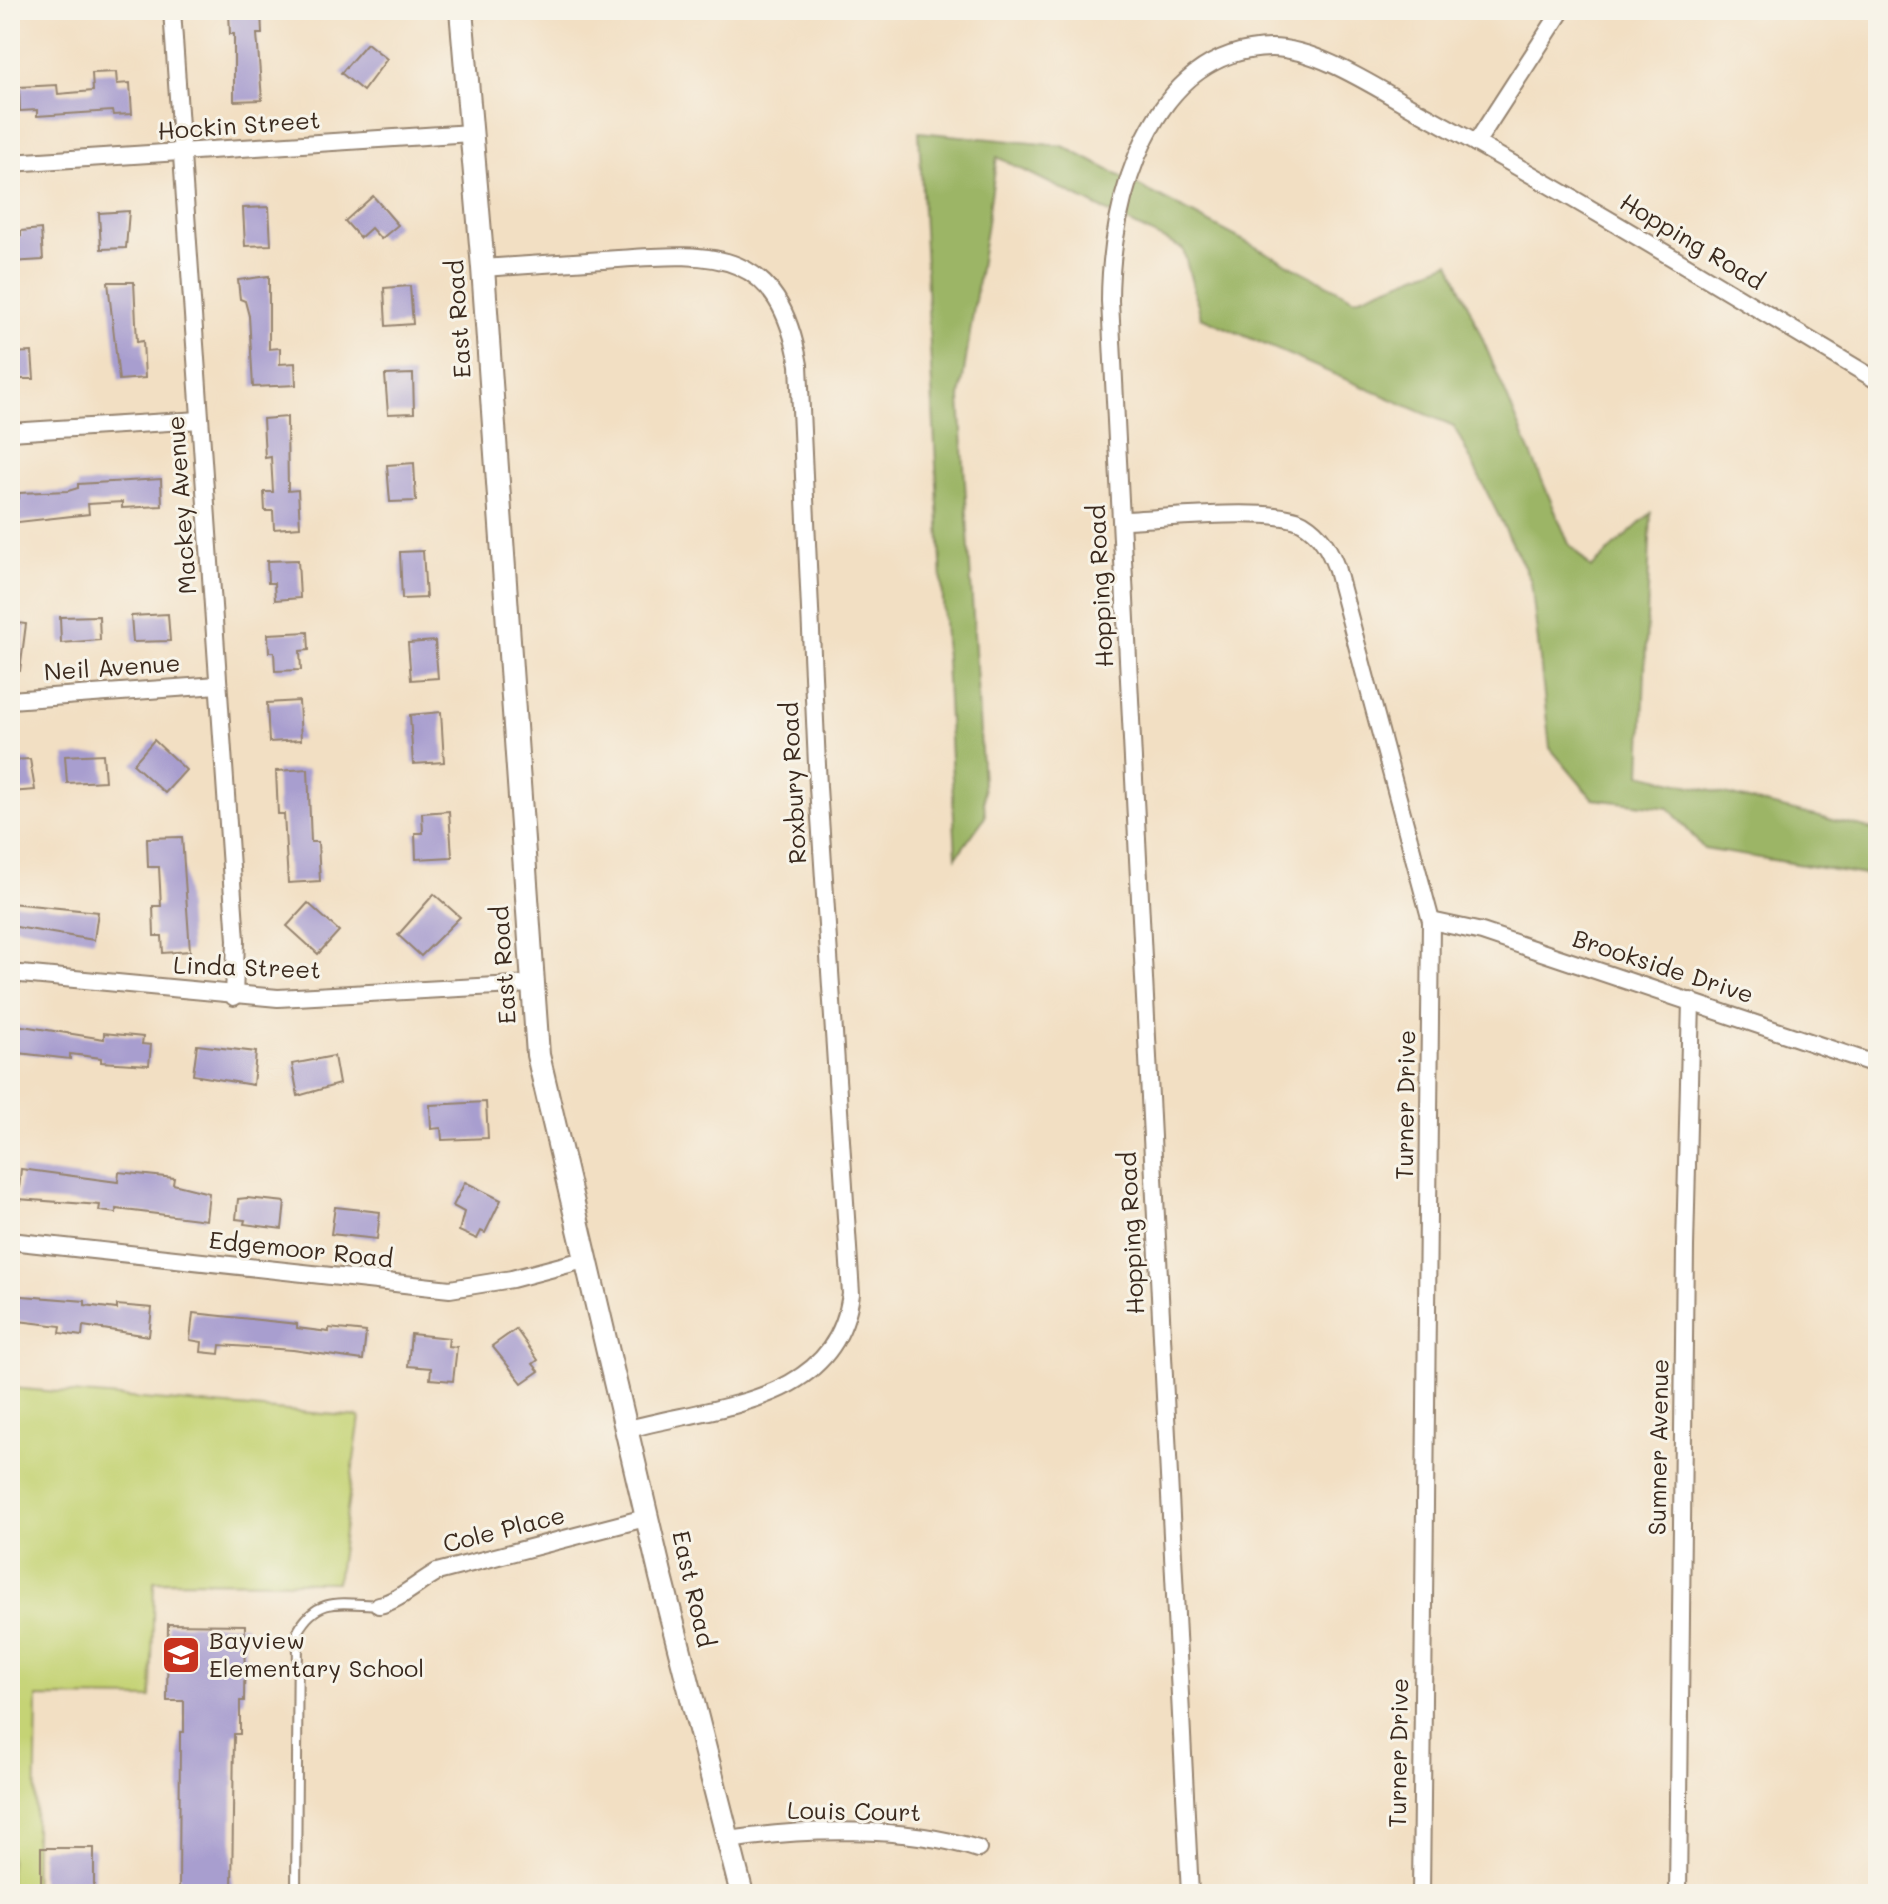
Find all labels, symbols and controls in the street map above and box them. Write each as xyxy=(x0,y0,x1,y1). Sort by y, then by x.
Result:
street label: Hockin Street xyxy=(157,103,321,146)
street label: Hopping Road xyxy=(1615,185,1771,296)
street label: East Road xyxy=(438,259,477,379)
street label: Mackey Avenue xyxy=(159,415,202,595)
street label: Hopping Road xyxy=(1080,504,1119,668)
street label: Neil Avenue xyxy=(43,646,181,687)
street label: Roxbury Road xyxy=(773,701,812,865)
street label: East Road xyxy=(483,905,522,1025)
street label: Brookside Drive xyxy=(1569,922,1758,1009)
street label: Linda Street xyxy=(173,948,321,985)
street label: Turner Drive xyxy=(1388,1030,1421,1180)
street label: Hopping Road xyxy=(1111,1151,1150,1315)
street label: Edgemoor Road xyxy=(208,1223,395,1274)
street label: Sumner Avenue xyxy=(1640,1358,1675,1536)
street label: Cole Place xyxy=(439,1498,568,1559)
street label: East Road xyxy=(666,1527,723,1650)
place label: Bayview Elementary School xyxy=(209,1624,424,1683)
school or university icon: Bayview Elementary School xyxy=(160,1634,202,1676)
street label: Turner Drive xyxy=(1381,1678,1414,1828)
street label: Louis Court xyxy=(787,1794,921,1827)

